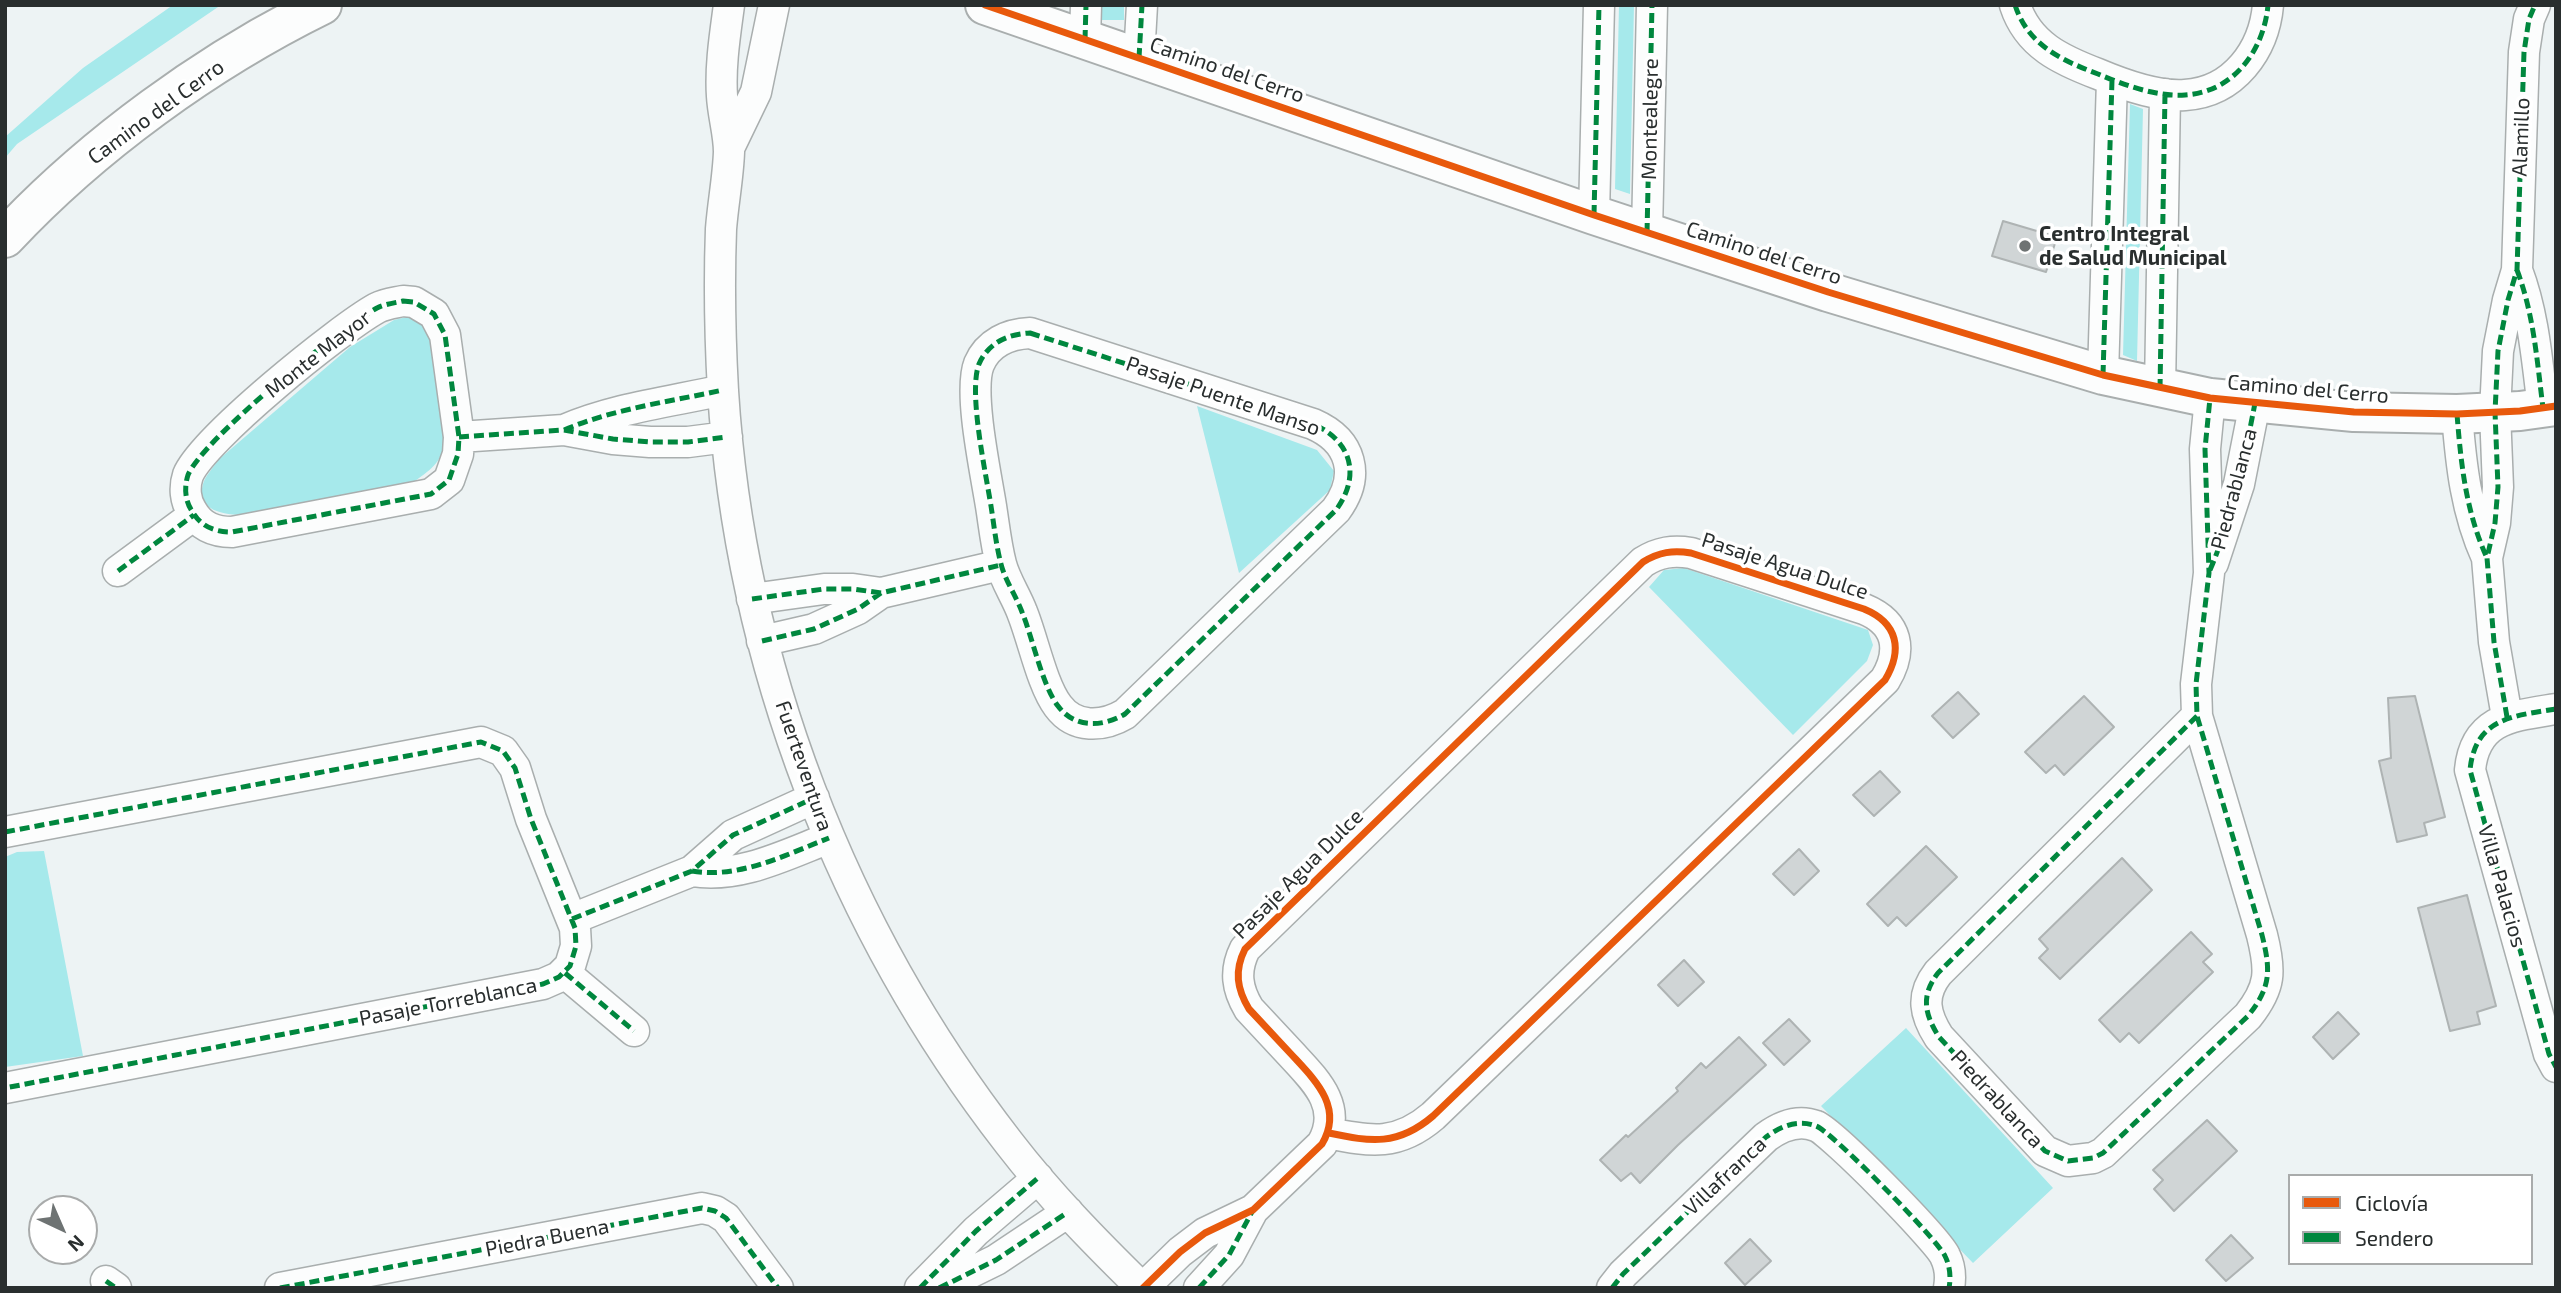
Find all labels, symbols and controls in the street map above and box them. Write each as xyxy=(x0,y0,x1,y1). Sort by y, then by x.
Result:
street label: Camino del Cerro xyxy=(1146,32,1308,108)
street label: Camino del Cerro xyxy=(83,54,229,170)
street label: Montealegre xyxy=(1636,58,1664,180)
street label: Alamillo xyxy=(2507,97,2535,177)
street label: Camino del Cerro xyxy=(1683,216,1845,290)
place label: Centro Integral de Salud Municipal xyxy=(2039,221,2227,271)
marker: Centro Integral de Salud Municipal xyxy=(2017,238,2033,254)
street label: Monte Mayor xyxy=(260,305,376,403)
street label: Pasaje Puente Manso xyxy=(1123,351,1323,441)
street label: Camino del Cerro xyxy=(2226,369,2390,409)
street label: Piedrablanca xyxy=(2206,426,2262,552)
street label: Pasaje Agua Dulce xyxy=(1698,527,1872,605)
street label: Fuerteventura xyxy=(770,697,838,835)
street label: Pasaje Agua Dulce xyxy=(1228,804,1368,944)
street label: Villa Palacios xyxy=(2472,822,2532,950)
street label: Pasaje Torreblanca xyxy=(357,972,539,1032)
street label: Piedrablanca xyxy=(1945,1045,2049,1153)
street label: Villafranca xyxy=(1678,1131,1772,1221)
legend xyxy=(2288,1174,2533,1265)
text: Ciclovía xyxy=(2355,1190,2428,1215)
north arrow xyxy=(28,1195,98,1265)
street label: Piedra Buena xyxy=(483,1214,611,1262)
text: Sendero xyxy=(2355,1225,2434,1250)
text: N xyxy=(64,1231,89,1257)

